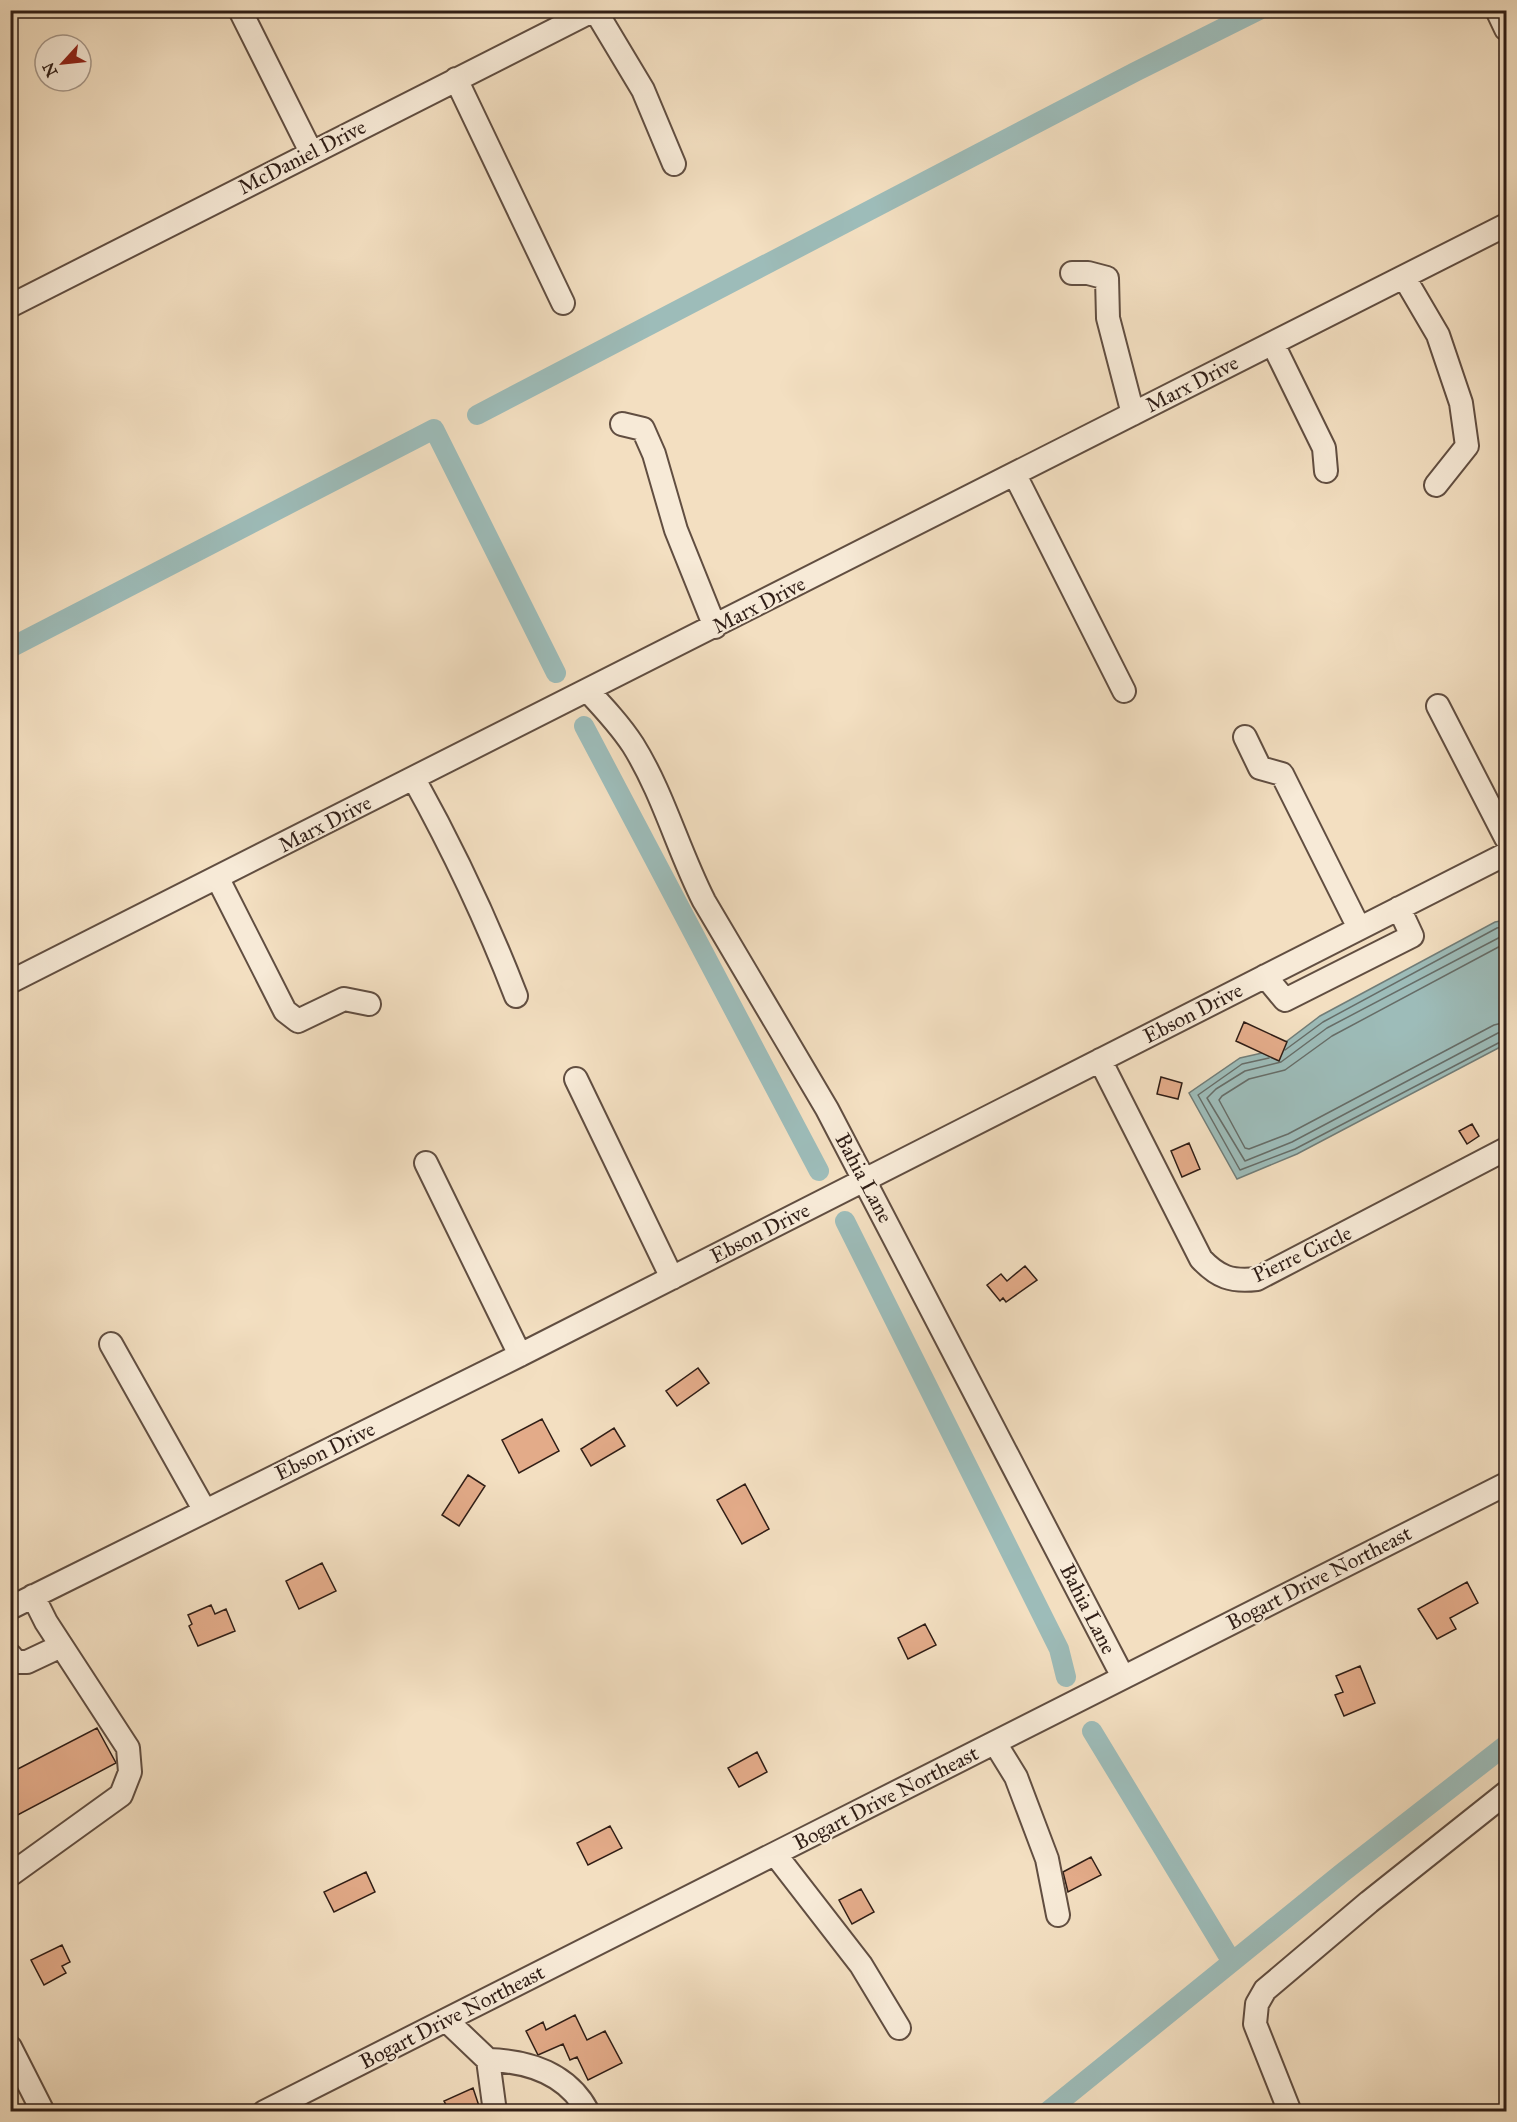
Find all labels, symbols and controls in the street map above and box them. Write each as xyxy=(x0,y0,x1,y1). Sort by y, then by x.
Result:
north arrow xyxy=(33,33,93,93)
text: N xyxy=(38,59,62,80)
street label: McDaniel Drive xyxy=(234,113,371,200)
street label: Marx Drive xyxy=(1141,349,1243,418)
street label: Marx Drive xyxy=(708,570,810,639)
street label: Marx Drive xyxy=(274,789,376,858)
street label: Ebson Drive xyxy=(1139,977,1247,1049)
street label: Bahia Lane xyxy=(829,1129,899,1228)
street label: Ebson Drive xyxy=(706,1197,814,1269)
street label: Pierre Circle xyxy=(1248,1220,1356,1288)
street label: Ebson Drive xyxy=(271,1416,379,1486)
street label: Bogart Drive Northeast xyxy=(1222,1520,1416,1636)
street label: Bahia Lane xyxy=(1054,1559,1122,1659)
street label: Bogart Drive Northeast xyxy=(789,1740,983,1856)
street label: Bogart Drive Northeast xyxy=(355,1959,549,2075)

